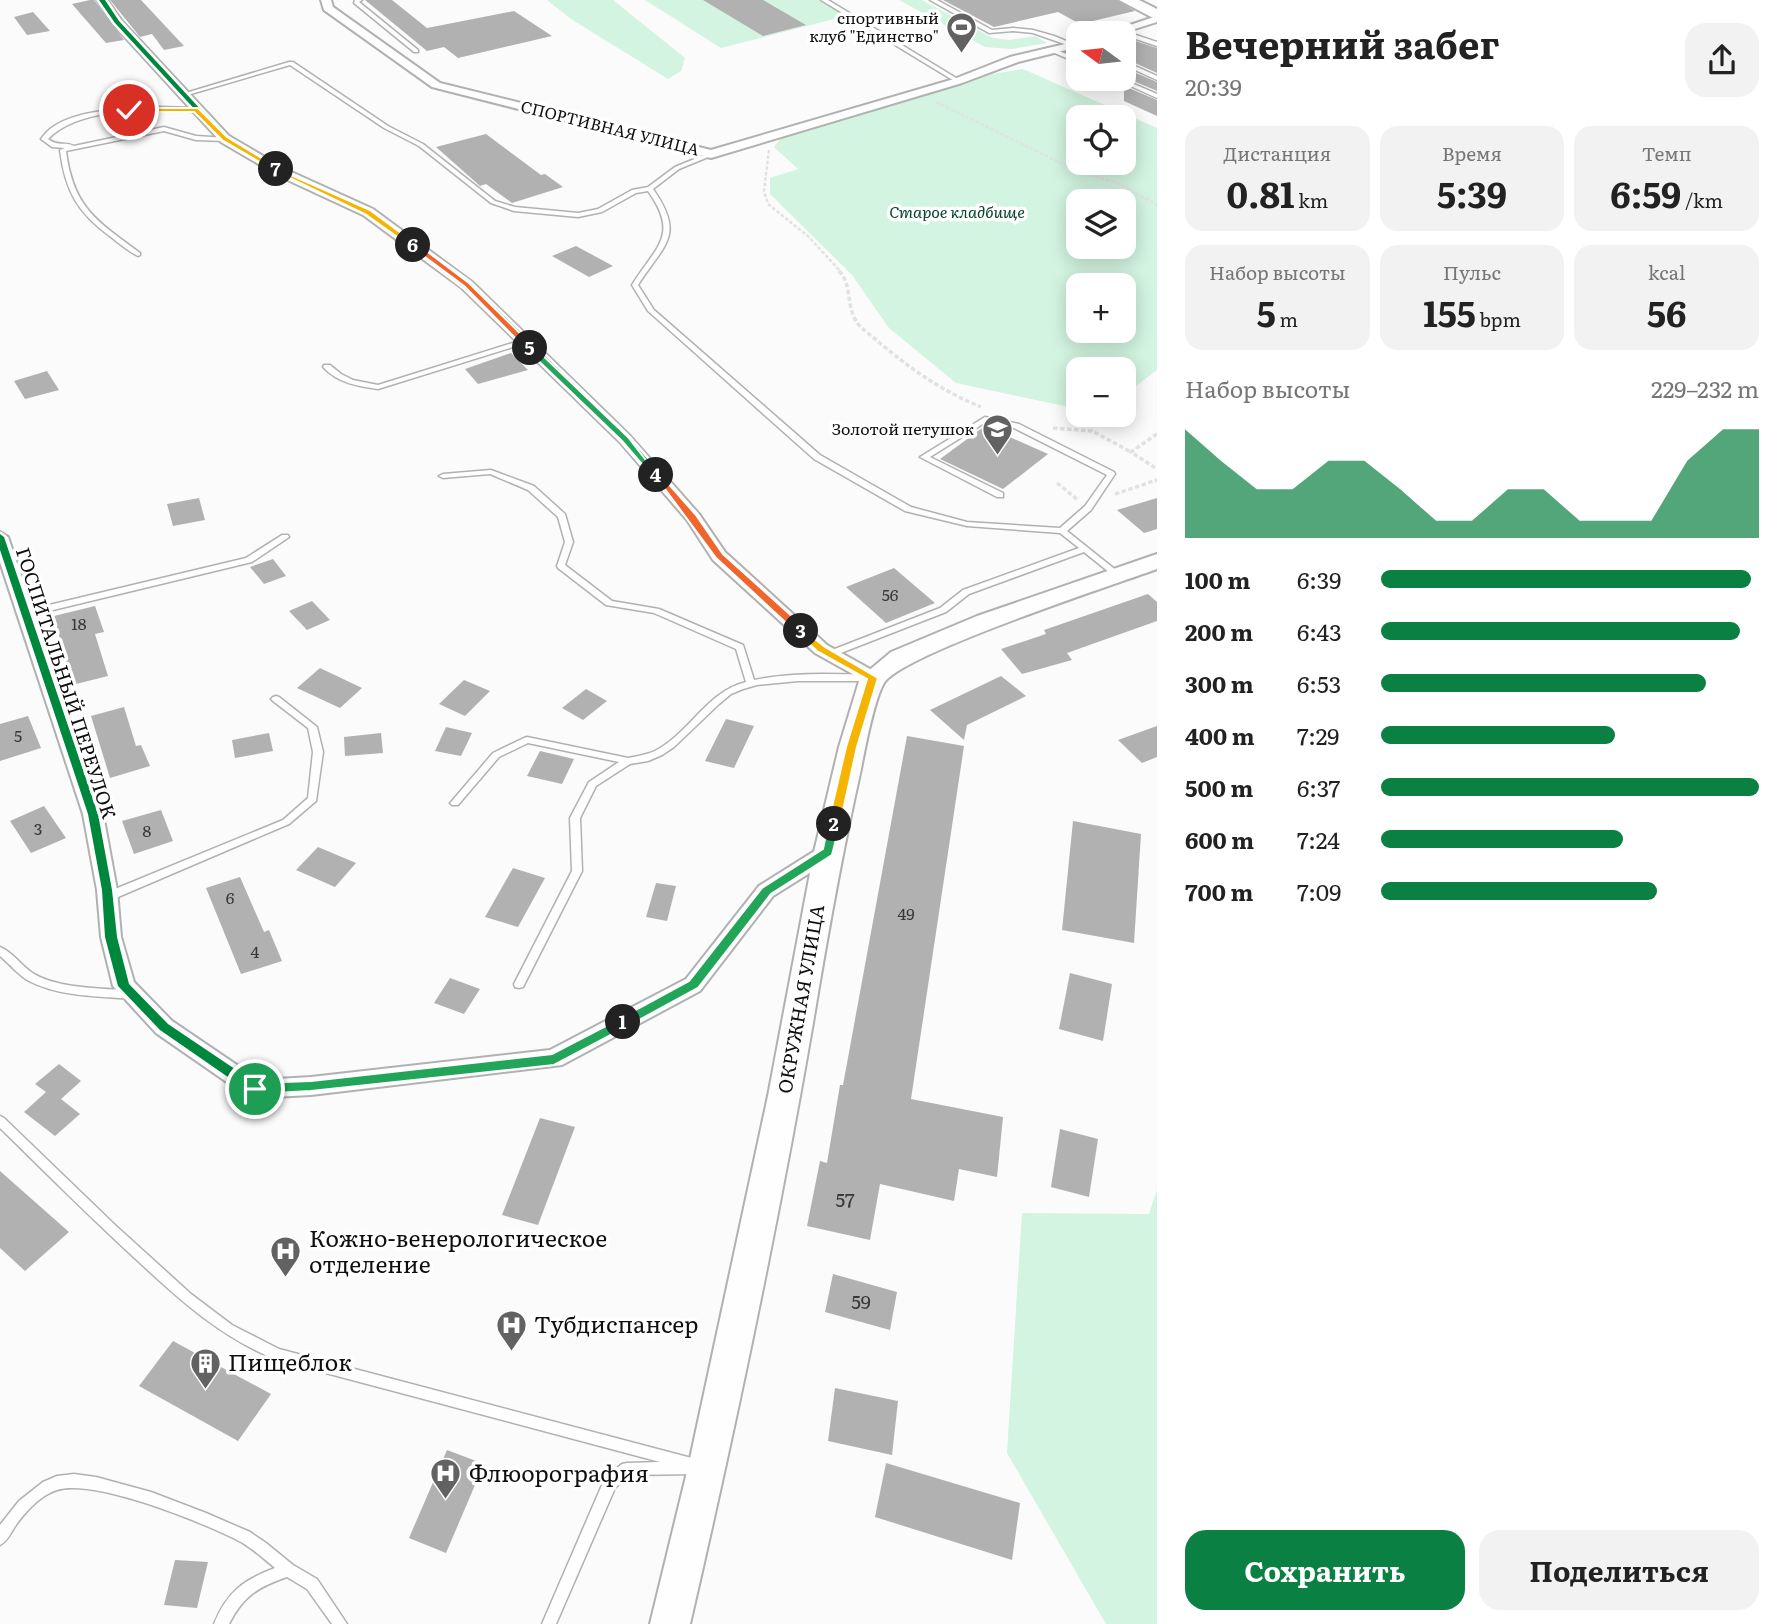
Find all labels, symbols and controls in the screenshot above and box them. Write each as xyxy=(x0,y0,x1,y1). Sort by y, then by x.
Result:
place label: спортивный клуб "Единство" xyxy=(809,5,939,47)
sports icon: спортивный клуб "Единство" xyxy=(945,10,979,54)
text: Вечерний забег xyxy=(1185,14,1499,71)
north arrow xyxy=(1066,21,1136,91)
map controls xyxy=(1066,21,1136,427)
button: share xyxy=(1685,23,1759,97)
text: 20:39 xyxy=(1185,69,1242,103)
pin xyxy=(99,80,159,140)
icon: check xyxy=(110,91,148,129)
street label: СПОРТИВНАЯ УЛИЦА xyxy=(519,93,702,161)
button: locate xyxy=(1066,105,1136,175)
text: Дистанция xyxy=(1223,139,1331,167)
text: Время xyxy=(1442,139,1502,167)
text: Темп xyxy=(1642,139,1692,167)
pin: 7 xyxy=(258,152,294,186)
text: 7 xyxy=(270,154,281,182)
text: 0.81 xyxy=(1226,167,1295,219)
text: 5:39 xyxy=(1437,167,1507,219)
text: 6:59 xyxy=(1610,167,1681,219)
text: km xyxy=(1295,186,1328,214)
text: /km xyxy=(1681,186,1723,214)
button: layers xyxy=(1066,189,1136,259)
park label: Старое кладбище xyxy=(889,199,1025,223)
pin: 6 xyxy=(396,228,430,262)
text: 6 xyxy=(407,230,418,258)
text: Набор высоты xyxy=(1209,258,1346,286)
text: Пульс xyxy=(1443,258,1501,286)
text: kcal xyxy=(1648,258,1685,286)
button: + xyxy=(1066,273,1136,343)
text: 5 xyxy=(1257,286,1276,338)
text: 155 xyxy=(1423,286,1476,338)
text: 56 xyxy=(1647,286,1686,338)
text: m xyxy=(1276,305,1298,333)
text: bpm xyxy=(1476,305,1521,333)
pin: 5 xyxy=(512,330,548,366)
text: 5 xyxy=(524,333,535,361)
button: − xyxy=(1066,357,1136,427)
text: Набор высоты xyxy=(1185,371,1350,405)
text: 229–232 m xyxy=(1651,371,1759,405)
school or university icon: Золотой петушок xyxy=(980,412,1014,456)
place label: Золотой петушок xyxy=(832,416,975,440)
pin: 4 xyxy=(638,458,674,492)
text: 4 xyxy=(650,460,661,488)
street label: ГОСПИТАЛЬНЫЙ ПЕРЕУЛОК xyxy=(10,543,124,822)
text: 100 m xyxy=(1185,562,1250,596)
text: 6:39 xyxy=(1297,562,1341,596)
house number: 56 xyxy=(882,582,899,606)
house number: 18 xyxy=(71,611,87,635)
pin: 3 xyxy=(784,614,818,648)
text: 200 m xyxy=(1185,614,1253,648)
text: 6:43 xyxy=(1297,614,1342,648)
text: 3 xyxy=(795,616,806,644)
text: 300 m xyxy=(1185,666,1254,700)
text: 6:53 xyxy=(1297,666,1341,700)
text: 400 m xyxy=(1185,718,1255,752)
text: 7:29 xyxy=(1297,718,1339,752)
house number: 5 xyxy=(14,723,22,747)
text: 500 m xyxy=(1185,770,1253,804)
text: 6:37 xyxy=(1297,770,1340,804)
pin: 2 xyxy=(816,806,852,842)
text: 2 xyxy=(828,809,839,837)
house number: 3 xyxy=(34,816,42,840)
house number: 8 xyxy=(143,818,152,842)
text: 600 m xyxy=(1185,822,1254,856)
text: 7:24 xyxy=(1297,822,1340,856)
text: 700 m xyxy=(1185,874,1253,908)
text: 7:09 xyxy=(1297,874,1341,908)
house number: 6 xyxy=(226,885,235,909)
house number: 49 xyxy=(897,901,915,925)
street label: ОКРУЖНАЯ УЛИЦА xyxy=(770,902,830,1095)
house number: 4 xyxy=(251,939,260,963)
pin: 1 xyxy=(606,1004,640,1040)
text: 1 xyxy=(619,1007,626,1035)
pin xyxy=(225,1059,285,1119)
icon: arrive xyxy=(236,1070,274,1108)
house number: 57 xyxy=(835,1185,855,1213)
place label: Кожно-венерологическое отделение xyxy=(309,1220,607,1280)
hospital icon: Кожно-венерологическое отделение xyxy=(269,1235,303,1279)
house number: 59 xyxy=(851,1287,871,1315)
place label: Тубдиспансер xyxy=(534,1306,698,1340)
hospital icon: Тубдиспансер xyxy=(494,1308,528,1352)
place label: Пищеблок xyxy=(228,1344,352,1378)
building icon: Пищеблок xyxy=(188,1346,222,1390)
place label: Флюорография xyxy=(469,1455,649,1489)
hospital icon: Флюорография xyxy=(429,1457,463,1501)
button: Сохранить xyxy=(1185,1530,1465,1610)
button: Поделиться xyxy=(1479,1530,1759,1610)

